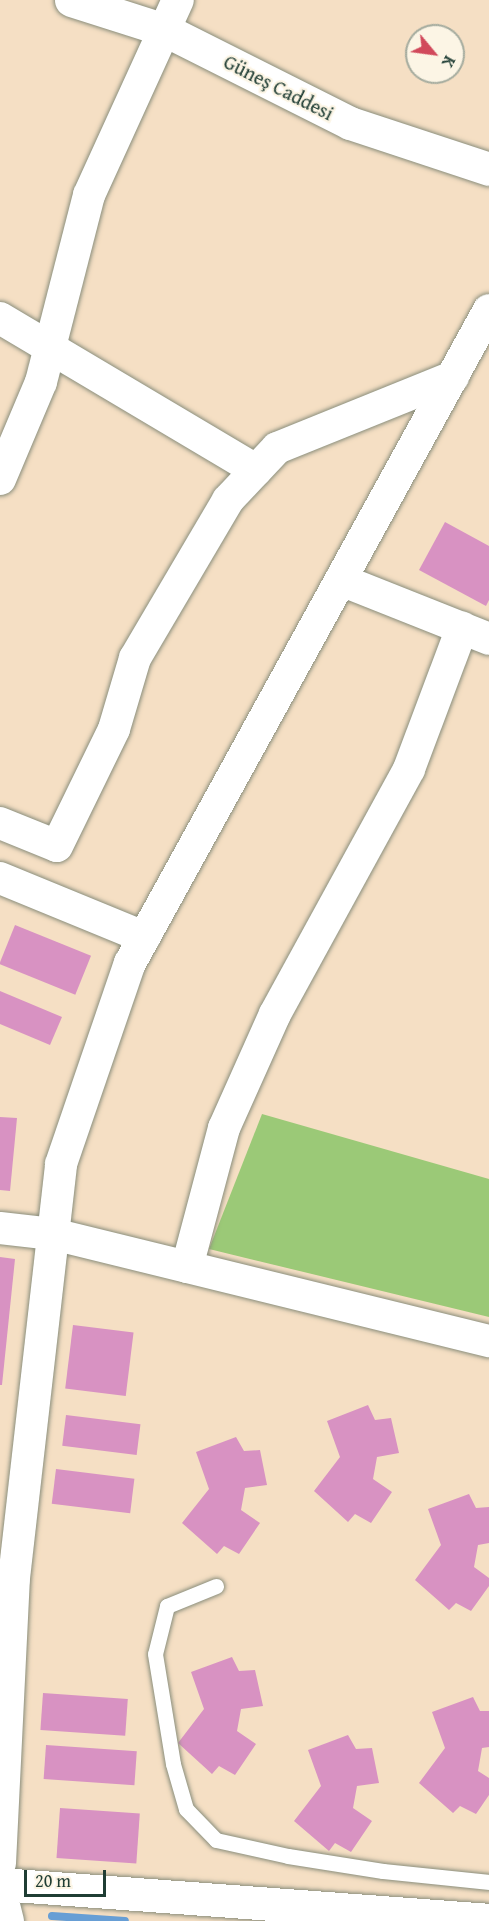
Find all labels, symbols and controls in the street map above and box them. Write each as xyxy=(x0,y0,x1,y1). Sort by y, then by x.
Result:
north arrow xyxy=(405,24,465,84)
street label: Güneş Caddesi xyxy=(220,49,338,125)
text: K xyxy=(436,52,462,72)
scale bar xyxy=(27,1858,110,1896)
text: 20 m xyxy=(35,1867,71,1894)

